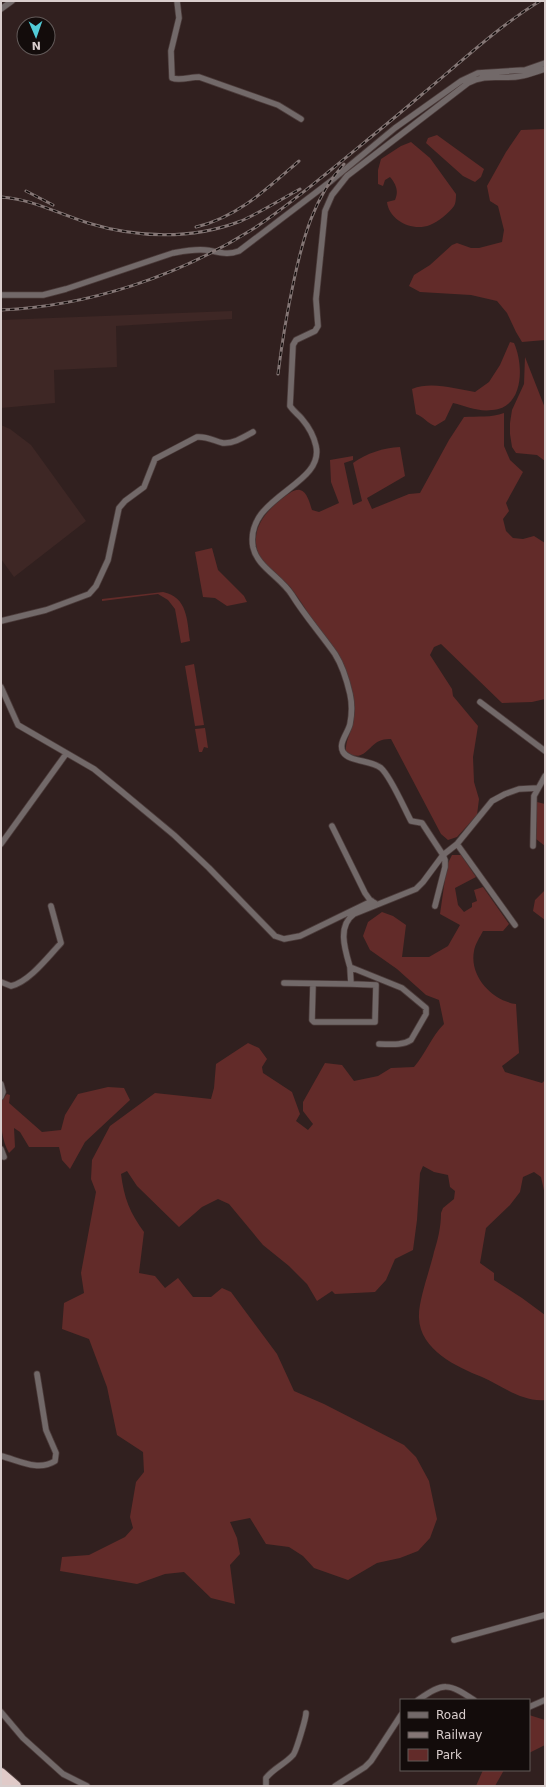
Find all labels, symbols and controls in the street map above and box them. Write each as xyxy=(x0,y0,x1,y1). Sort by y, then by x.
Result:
north arrow xyxy=(16,16,56,56)
text: N xyxy=(31,39,41,52)
legend xyxy=(400,1699,530,1771)
text: Road xyxy=(436,1708,466,1722)
text: Railway xyxy=(436,1728,482,1742)
text: Park xyxy=(436,1748,462,1762)

